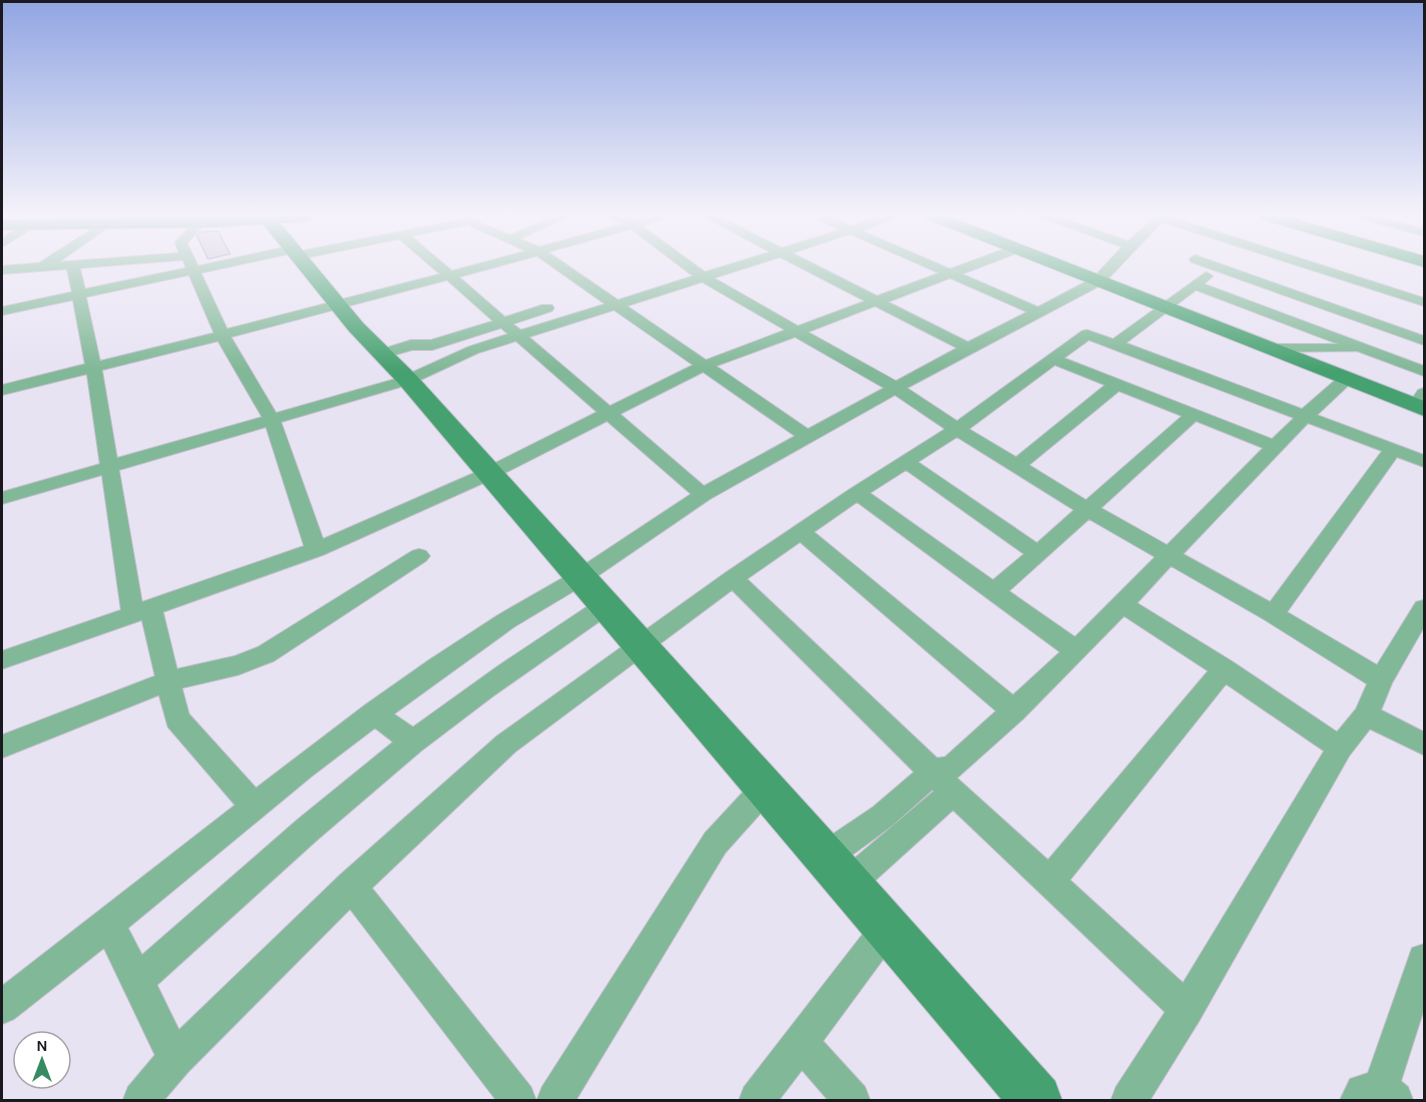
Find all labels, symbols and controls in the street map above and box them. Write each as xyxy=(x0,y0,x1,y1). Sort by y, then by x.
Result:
north arrow xyxy=(12,1030,72,1090)
text: N xyxy=(36,1036,48,1055)

